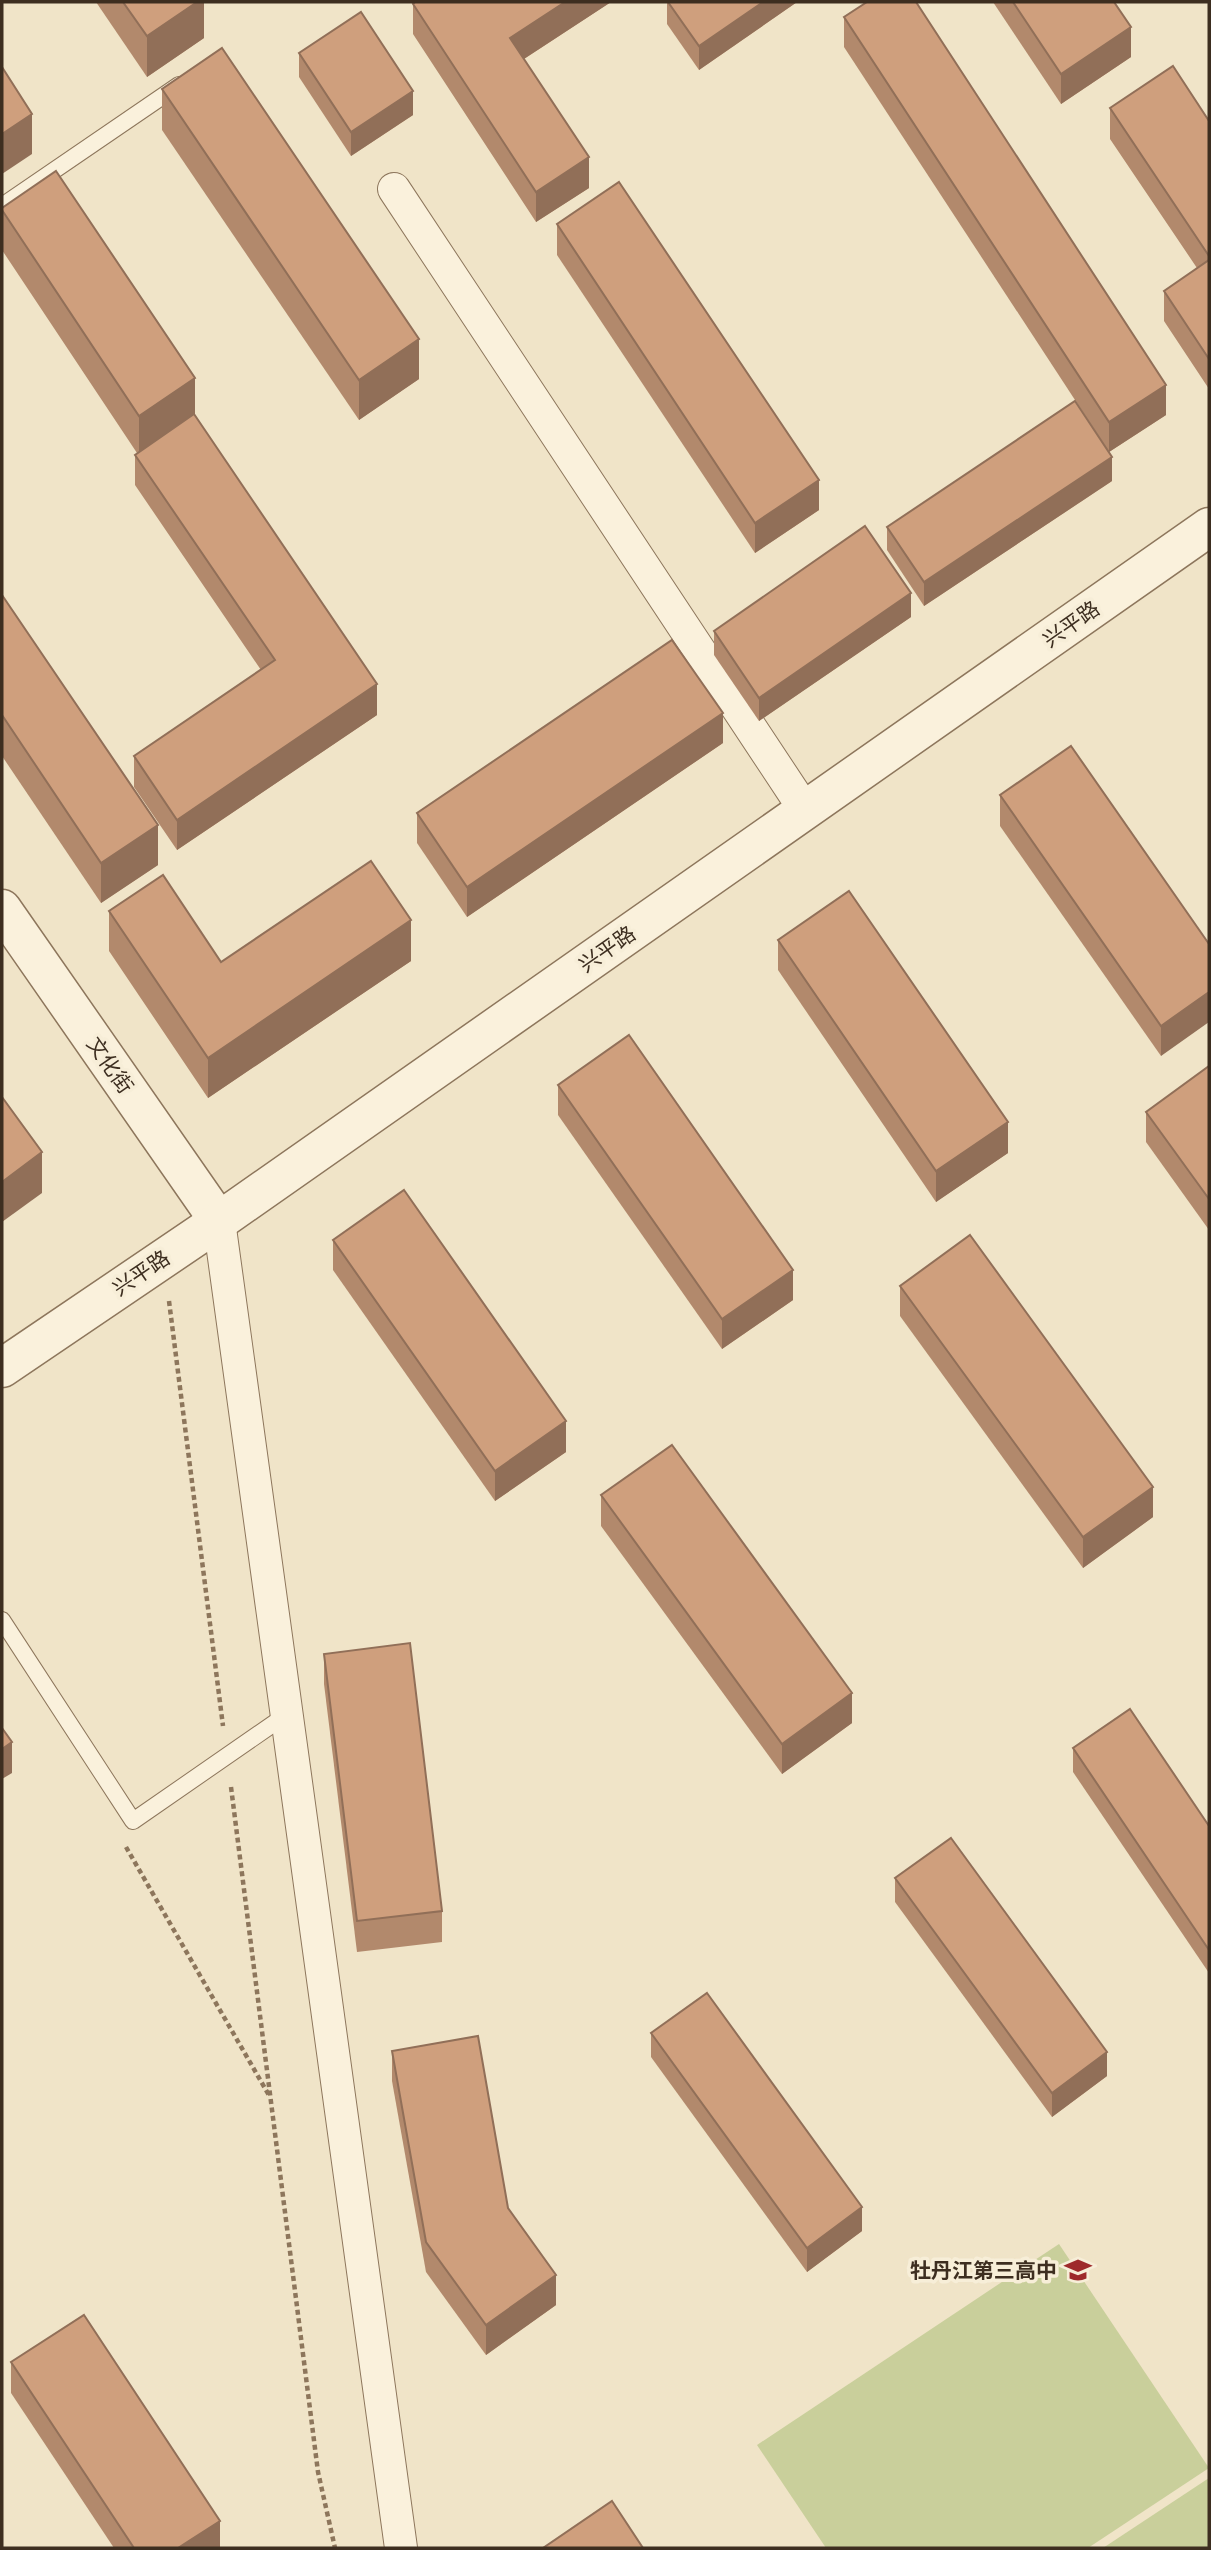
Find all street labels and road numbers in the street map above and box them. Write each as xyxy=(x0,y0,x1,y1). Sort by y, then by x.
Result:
street label: 兴平路 xyxy=(1037,594,1105,654)
street label: 兴平路 xyxy=(573,919,641,979)
street label: 文化街 xyxy=(80,1031,140,1099)
street label: 兴平路 xyxy=(107,1243,175,1303)

